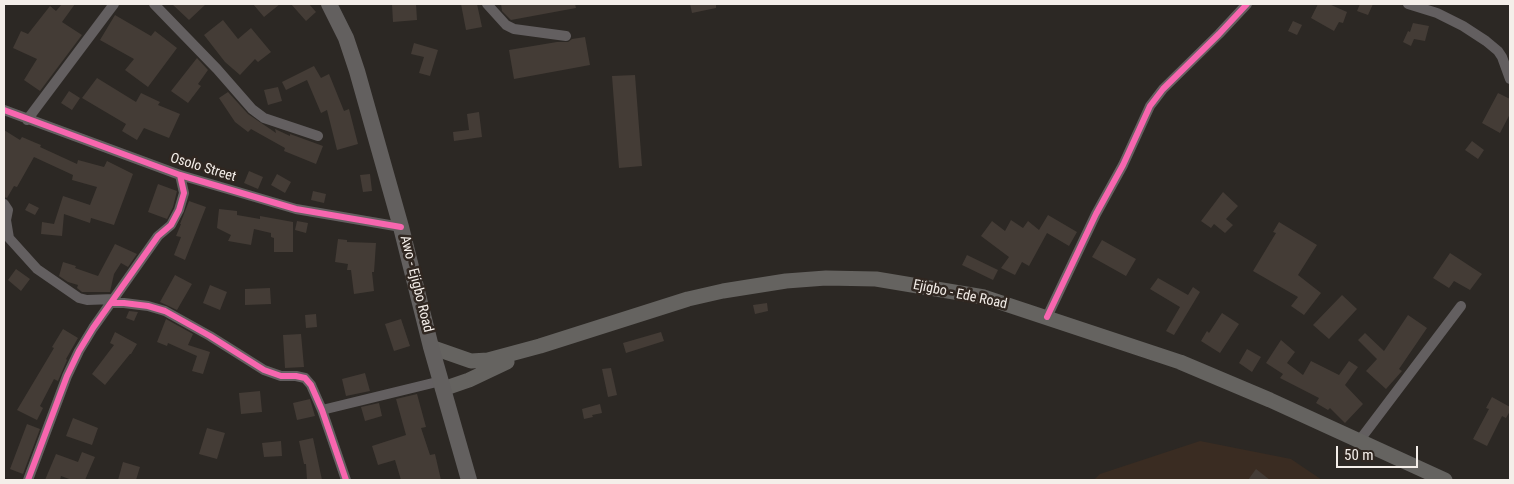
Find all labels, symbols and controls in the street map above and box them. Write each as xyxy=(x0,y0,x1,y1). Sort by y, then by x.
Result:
street label: Osolo Street xyxy=(168,150,238,186)
street label: Awo - Ejigbo Road xyxy=(396,234,436,334)
street label: Ejigbo - Ede Road xyxy=(911,277,1009,313)
scale bar xyxy=(1339,436,1422,468)
text: 50 m xyxy=(1344,446,1374,464)

